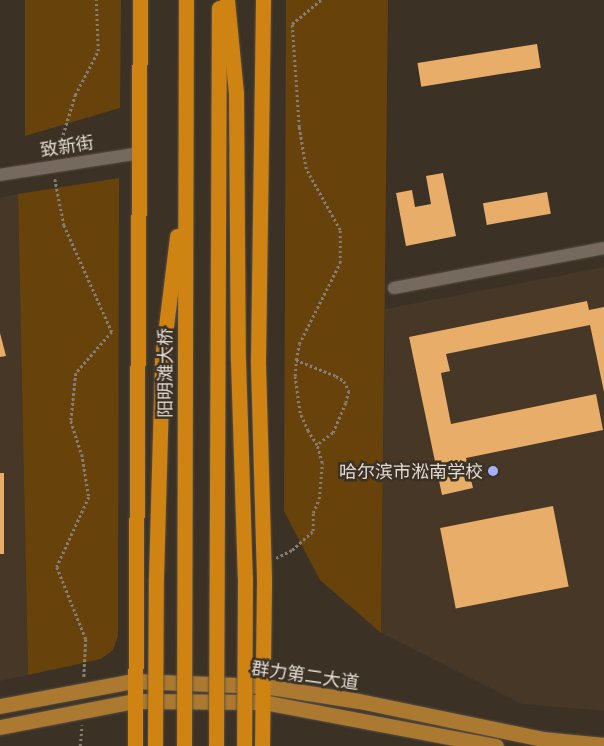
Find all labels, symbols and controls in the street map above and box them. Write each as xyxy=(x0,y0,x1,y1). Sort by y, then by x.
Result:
street label: 致新街 xyxy=(39,131,95,161)
street label: 阳明滩大桥 xyxy=(154,328,176,418)
place label: 哈尔滨市淞南学校 xyxy=(339,460,483,482)
marker: 哈尔滨市淞南学校 xyxy=(487,465,499,477)
street label: 群力第二大道 xyxy=(250,657,360,693)

